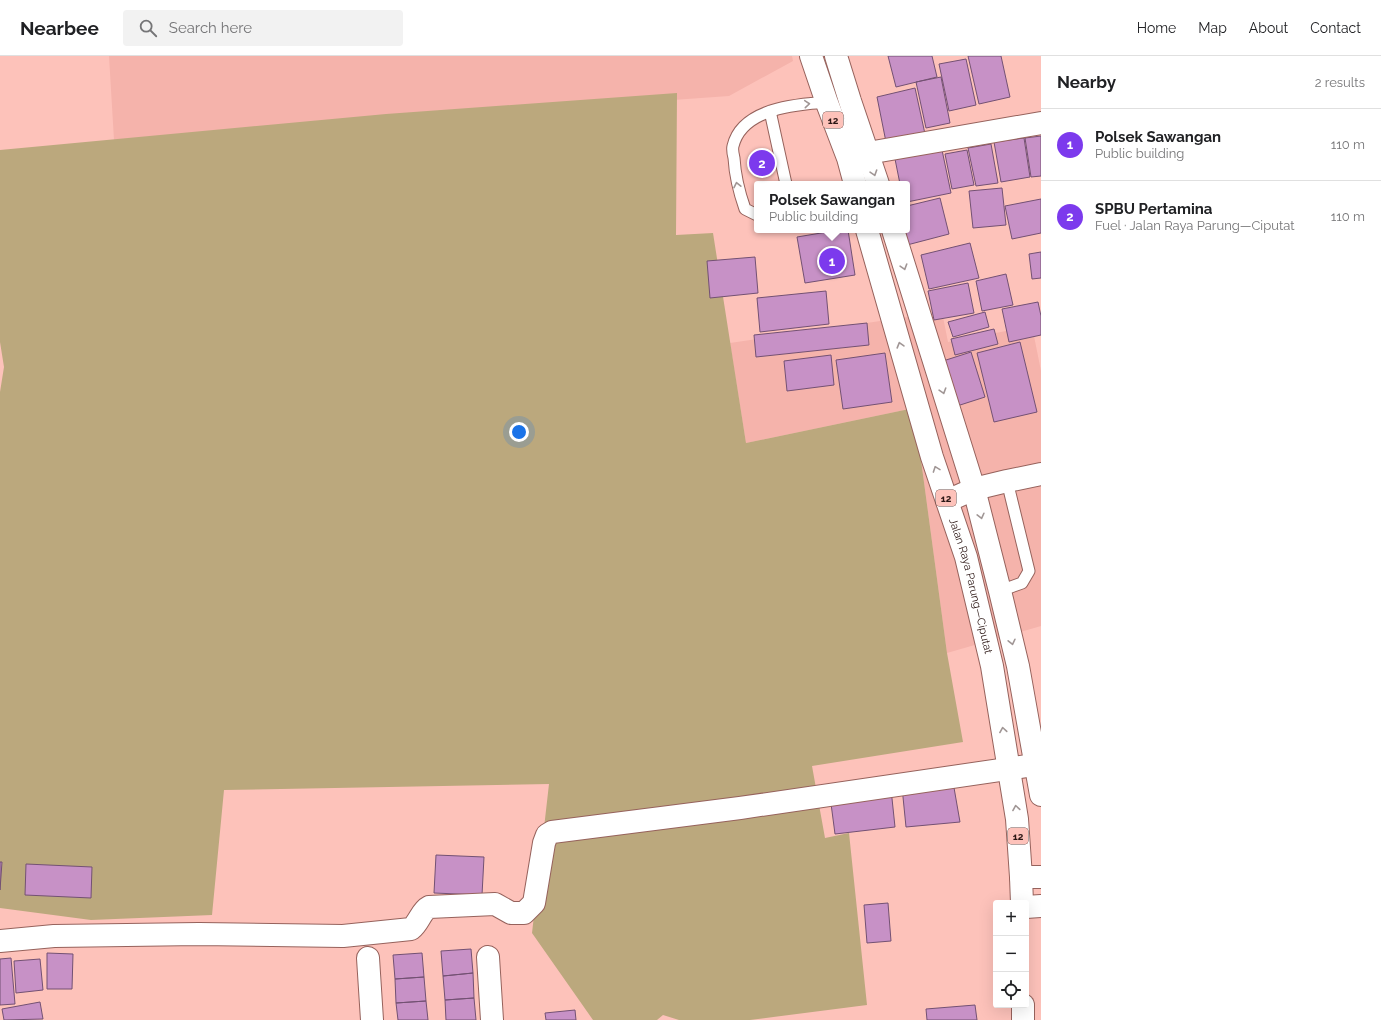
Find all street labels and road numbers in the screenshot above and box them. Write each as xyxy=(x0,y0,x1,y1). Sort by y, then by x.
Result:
road number: 12 xyxy=(823,112,843,128)
road number: 12 xyxy=(936,490,956,506)
street label: Jalan Raya Parung—Ciputat xyxy=(947,516,995,655)
road number: 12 xyxy=(1008,828,1028,844)

